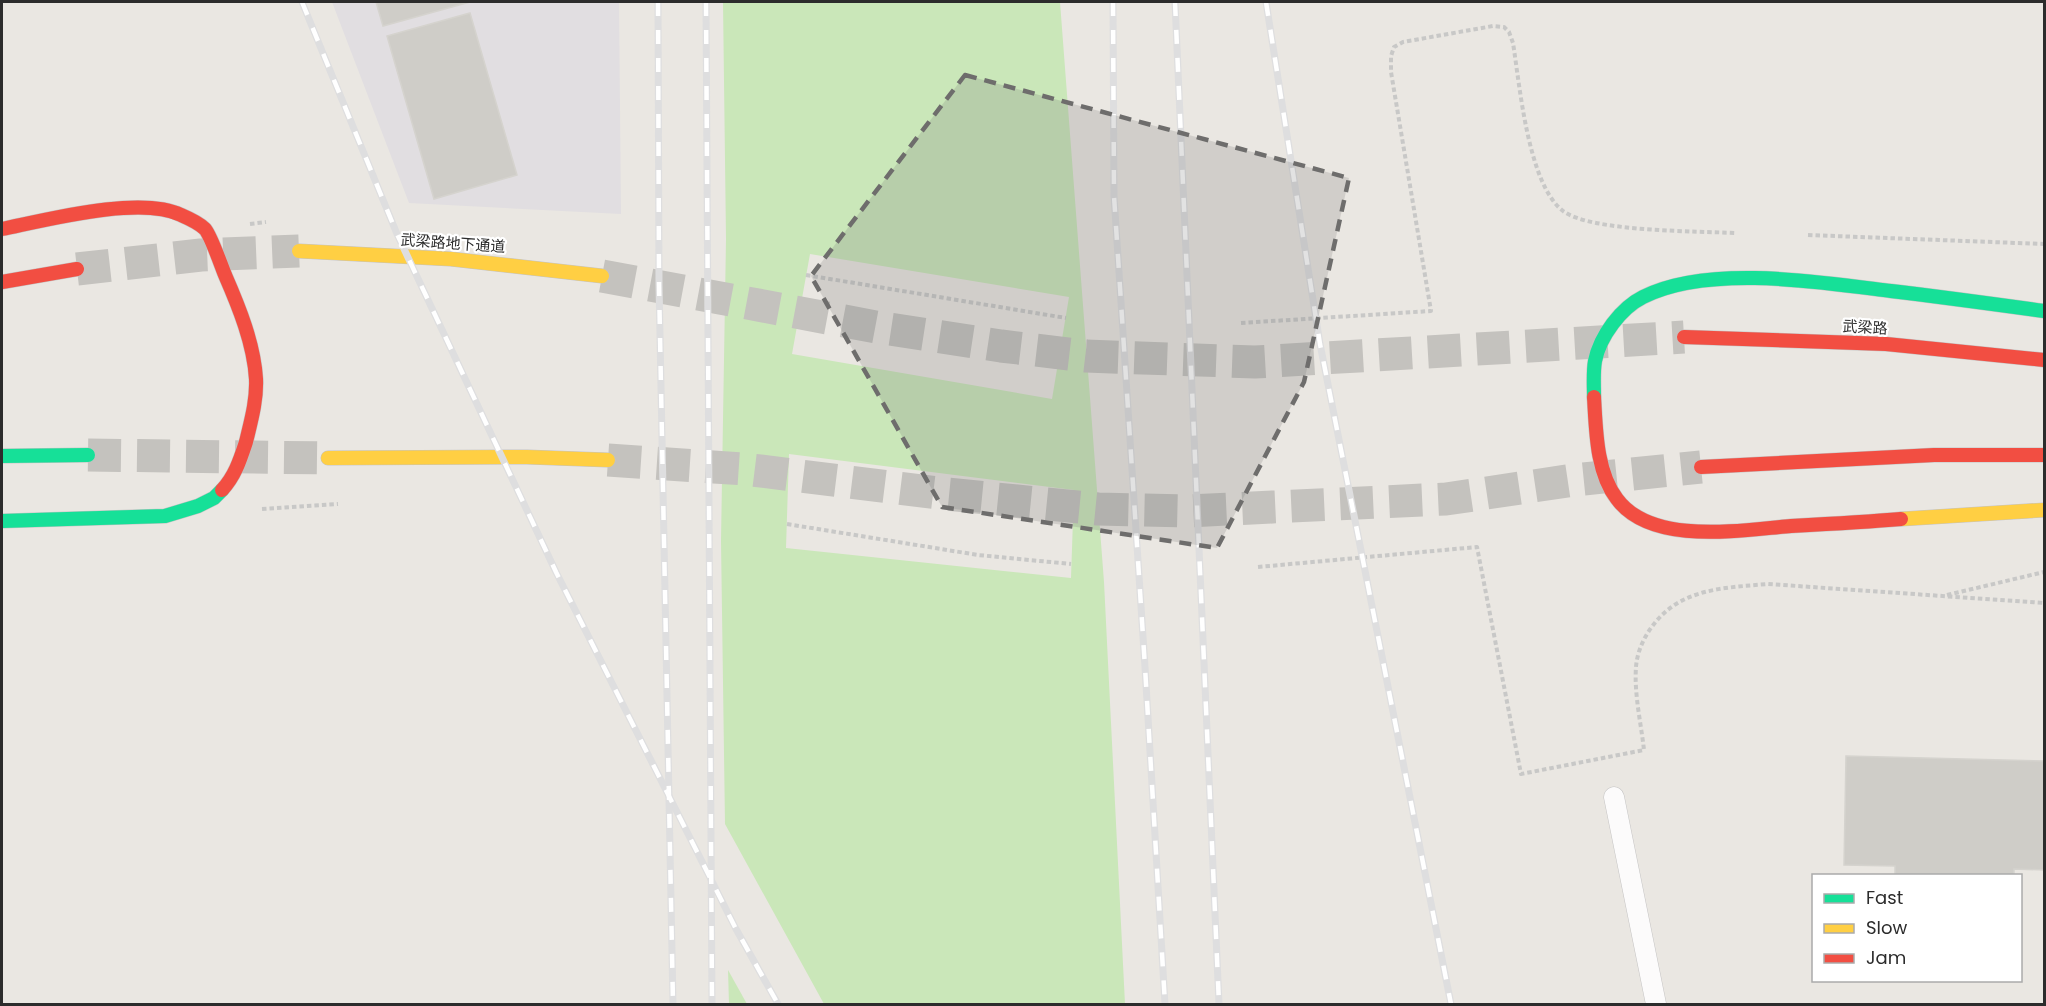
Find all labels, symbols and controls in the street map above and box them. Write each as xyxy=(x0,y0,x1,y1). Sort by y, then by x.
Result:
street label: 武梁路地下通道 xyxy=(400,229,506,257)
street label: 武梁路 xyxy=(1842,315,1888,339)
legend xyxy=(1812,874,2022,982)
text: Fast xyxy=(1866,885,1903,910)
text: Slow xyxy=(1866,915,1908,940)
text: Jam xyxy=(1866,945,1906,970)

